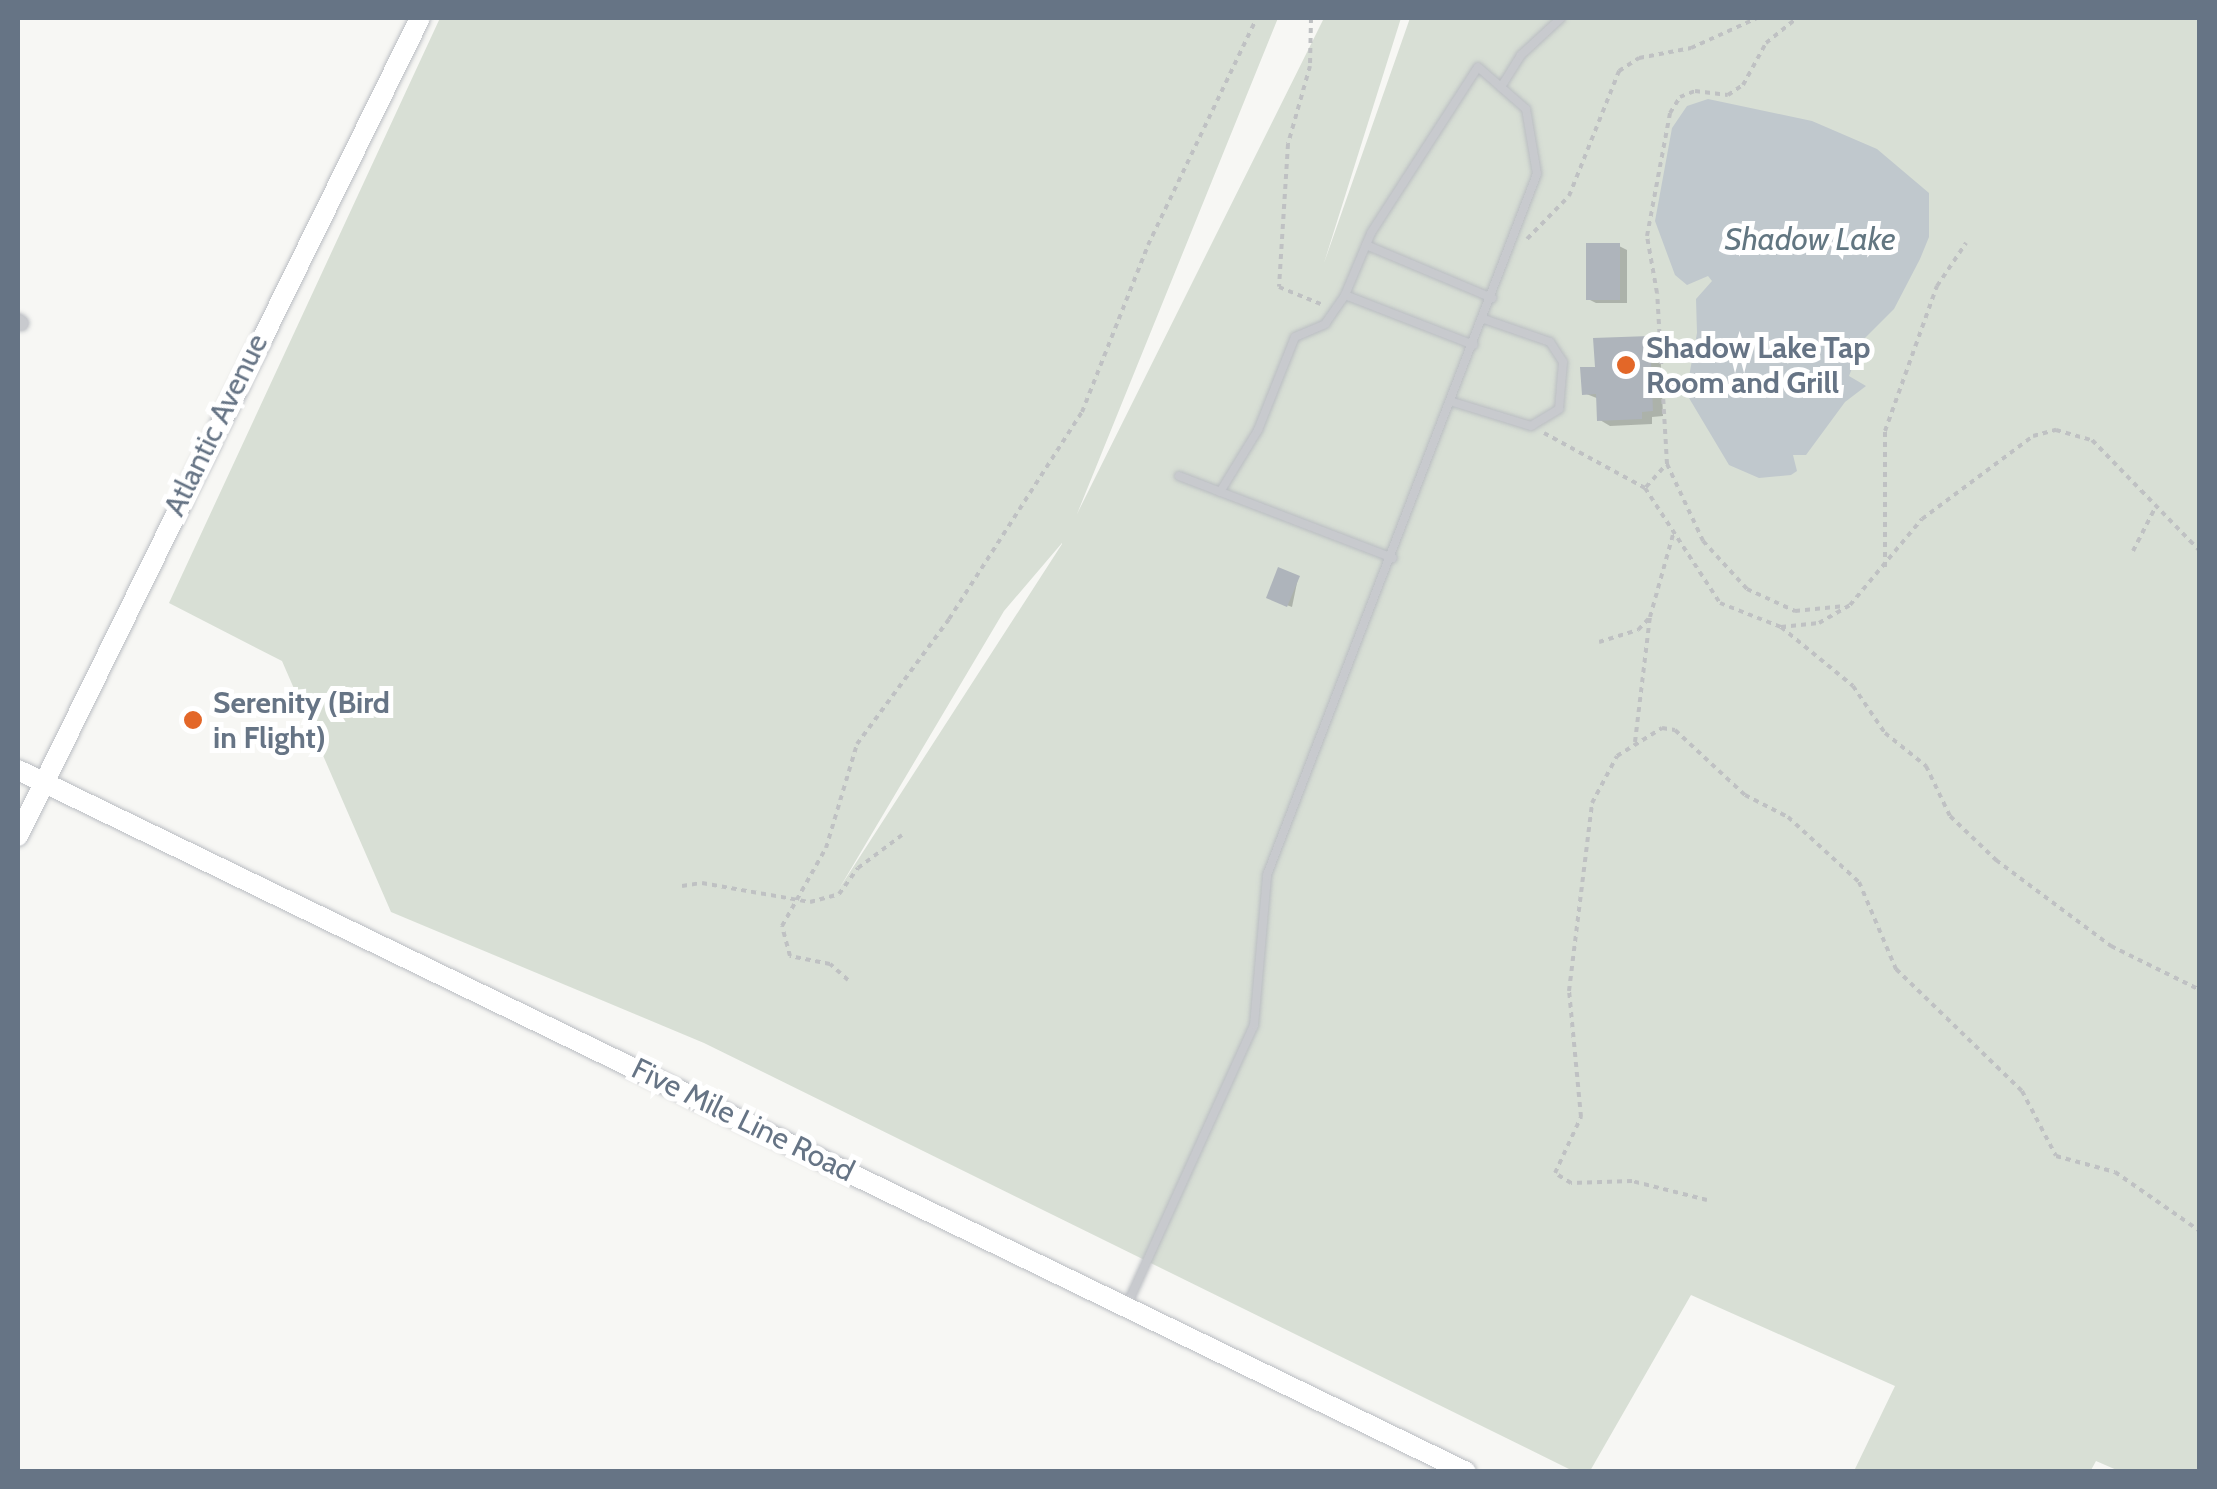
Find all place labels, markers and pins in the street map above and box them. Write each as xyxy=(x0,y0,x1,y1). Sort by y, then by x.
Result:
place label: Shadow Lake Tap Room and Grill xyxy=(1646,330,1870,400)
marker: Shadow Lake Tap Room and Grill xyxy=(1615,354,1637,376)
place label: Serenity (Bird in Flight) xyxy=(213,685,390,756)
marker: Serenity (Bird in Flight) xyxy=(182,709,204,731)

